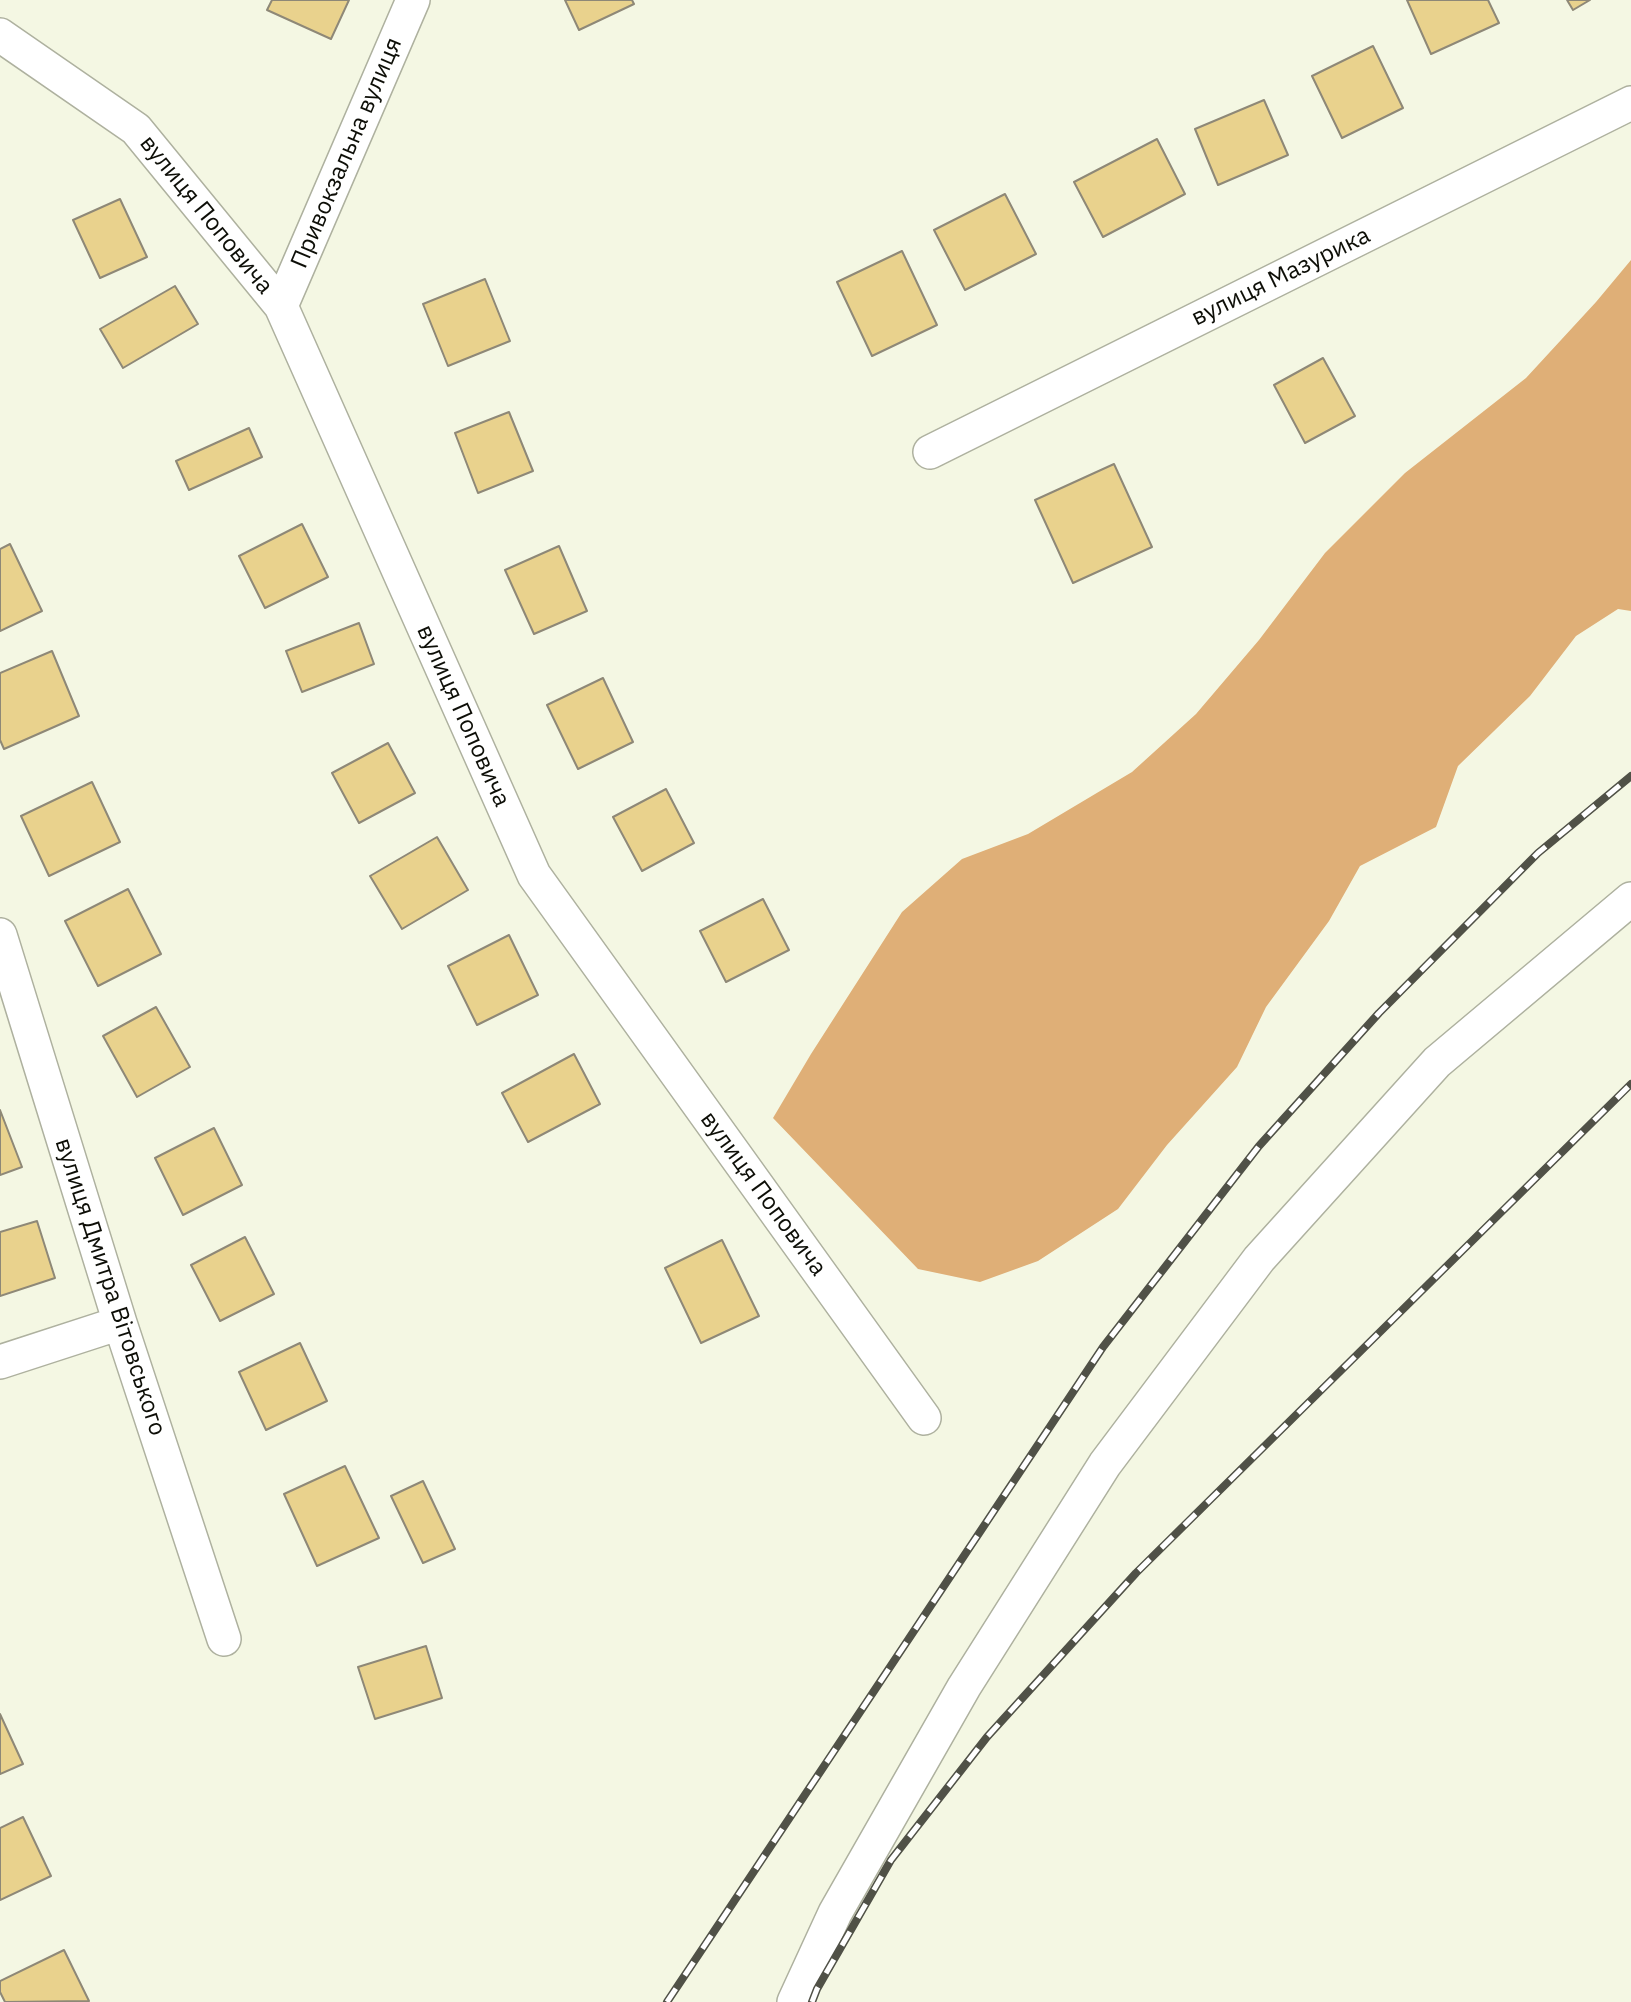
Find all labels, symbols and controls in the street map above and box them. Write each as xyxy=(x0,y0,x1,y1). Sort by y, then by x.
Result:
street label: Привокзальна вулиця xyxy=(285,33,409,273)
street label: вулиця Поповича xyxy=(133,130,279,300)
street label: вулиця Мазурика xyxy=(1187,221,1375,333)
street label: вулиця Поповича xyxy=(410,621,516,811)
street label: вулиця Поповича xyxy=(694,1106,832,1282)
street label: вулиця Дмитра Вітовського xyxy=(48,1135,172,1439)

